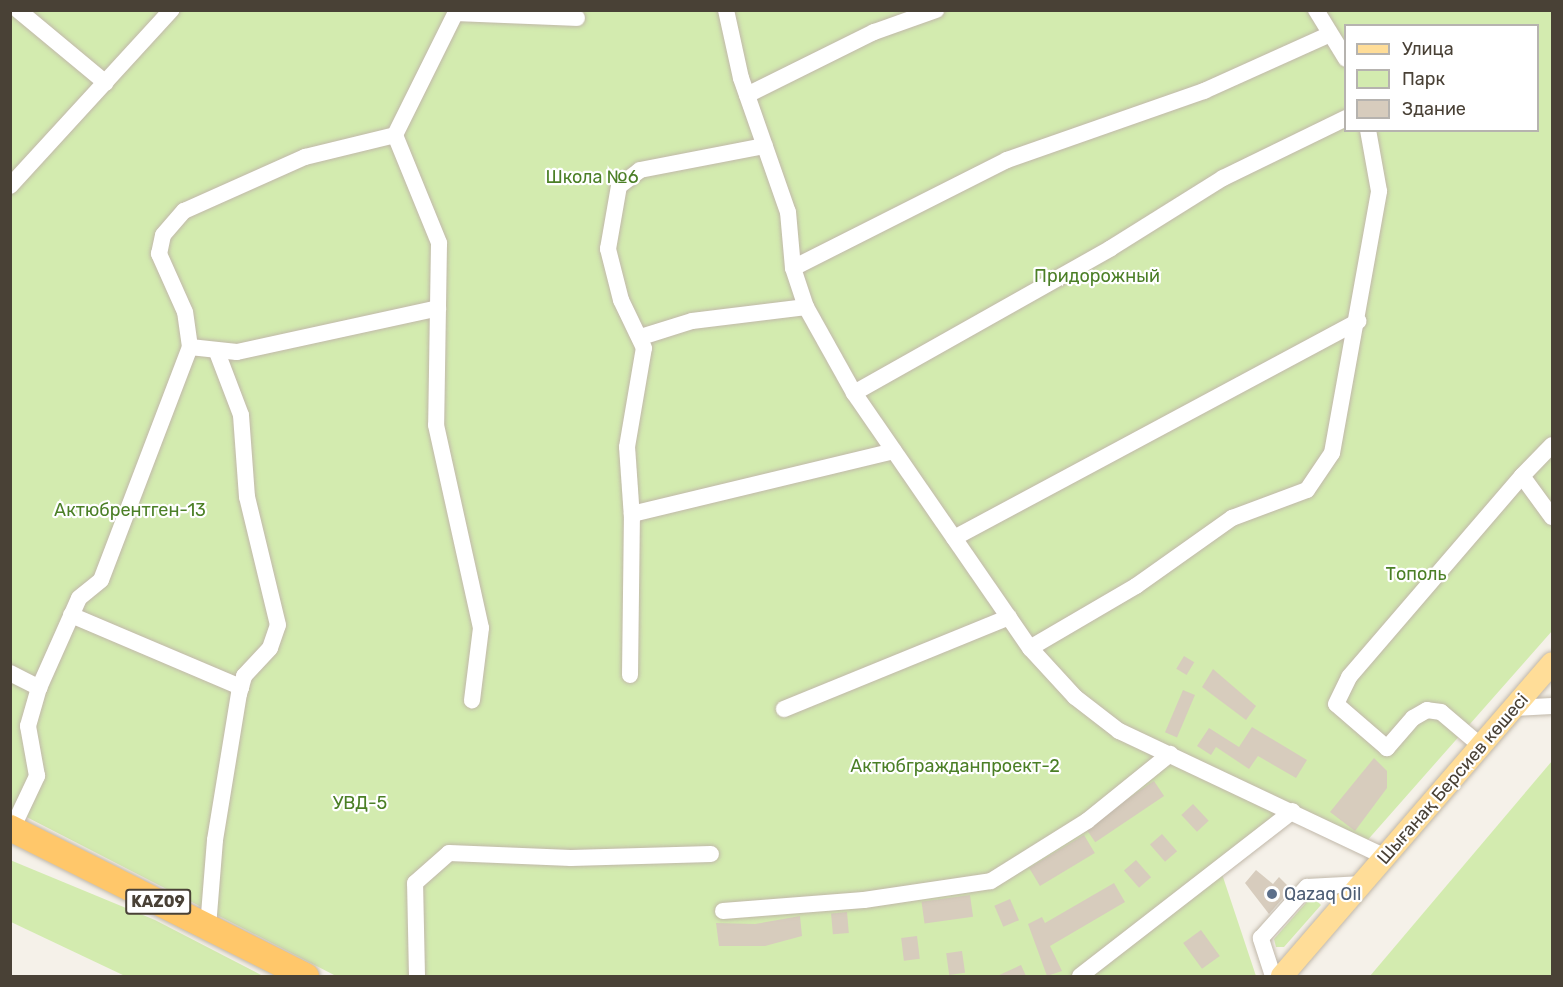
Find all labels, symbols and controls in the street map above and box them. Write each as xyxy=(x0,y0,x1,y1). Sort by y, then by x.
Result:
legend xyxy=(1344,24,1539,132)
text: Улица xyxy=(1402,38,1454,60)
text: Парк xyxy=(1402,68,1445,90)
text: Здание xyxy=(1402,98,1466,120)
park label: Школа №6 xyxy=(545,166,639,188)
park label: Придорожный xyxy=(1034,265,1160,287)
park label: Актюбрентген-13 xyxy=(54,499,206,521)
park label: Тополь xyxy=(1385,563,1447,585)
street label: Шығанақ Берсиев көшесі xyxy=(1373,689,1533,869)
park label: Актюбгражданпроект-2 xyxy=(850,755,1060,777)
park label: УВД-5 xyxy=(333,792,387,814)
place label: Qazaq Oil xyxy=(1284,883,1361,905)
marker: Qazaq Oil xyxy=(1265,887,1279,901)
road number: KAZ09 xyxy=(125,889,191,915)

